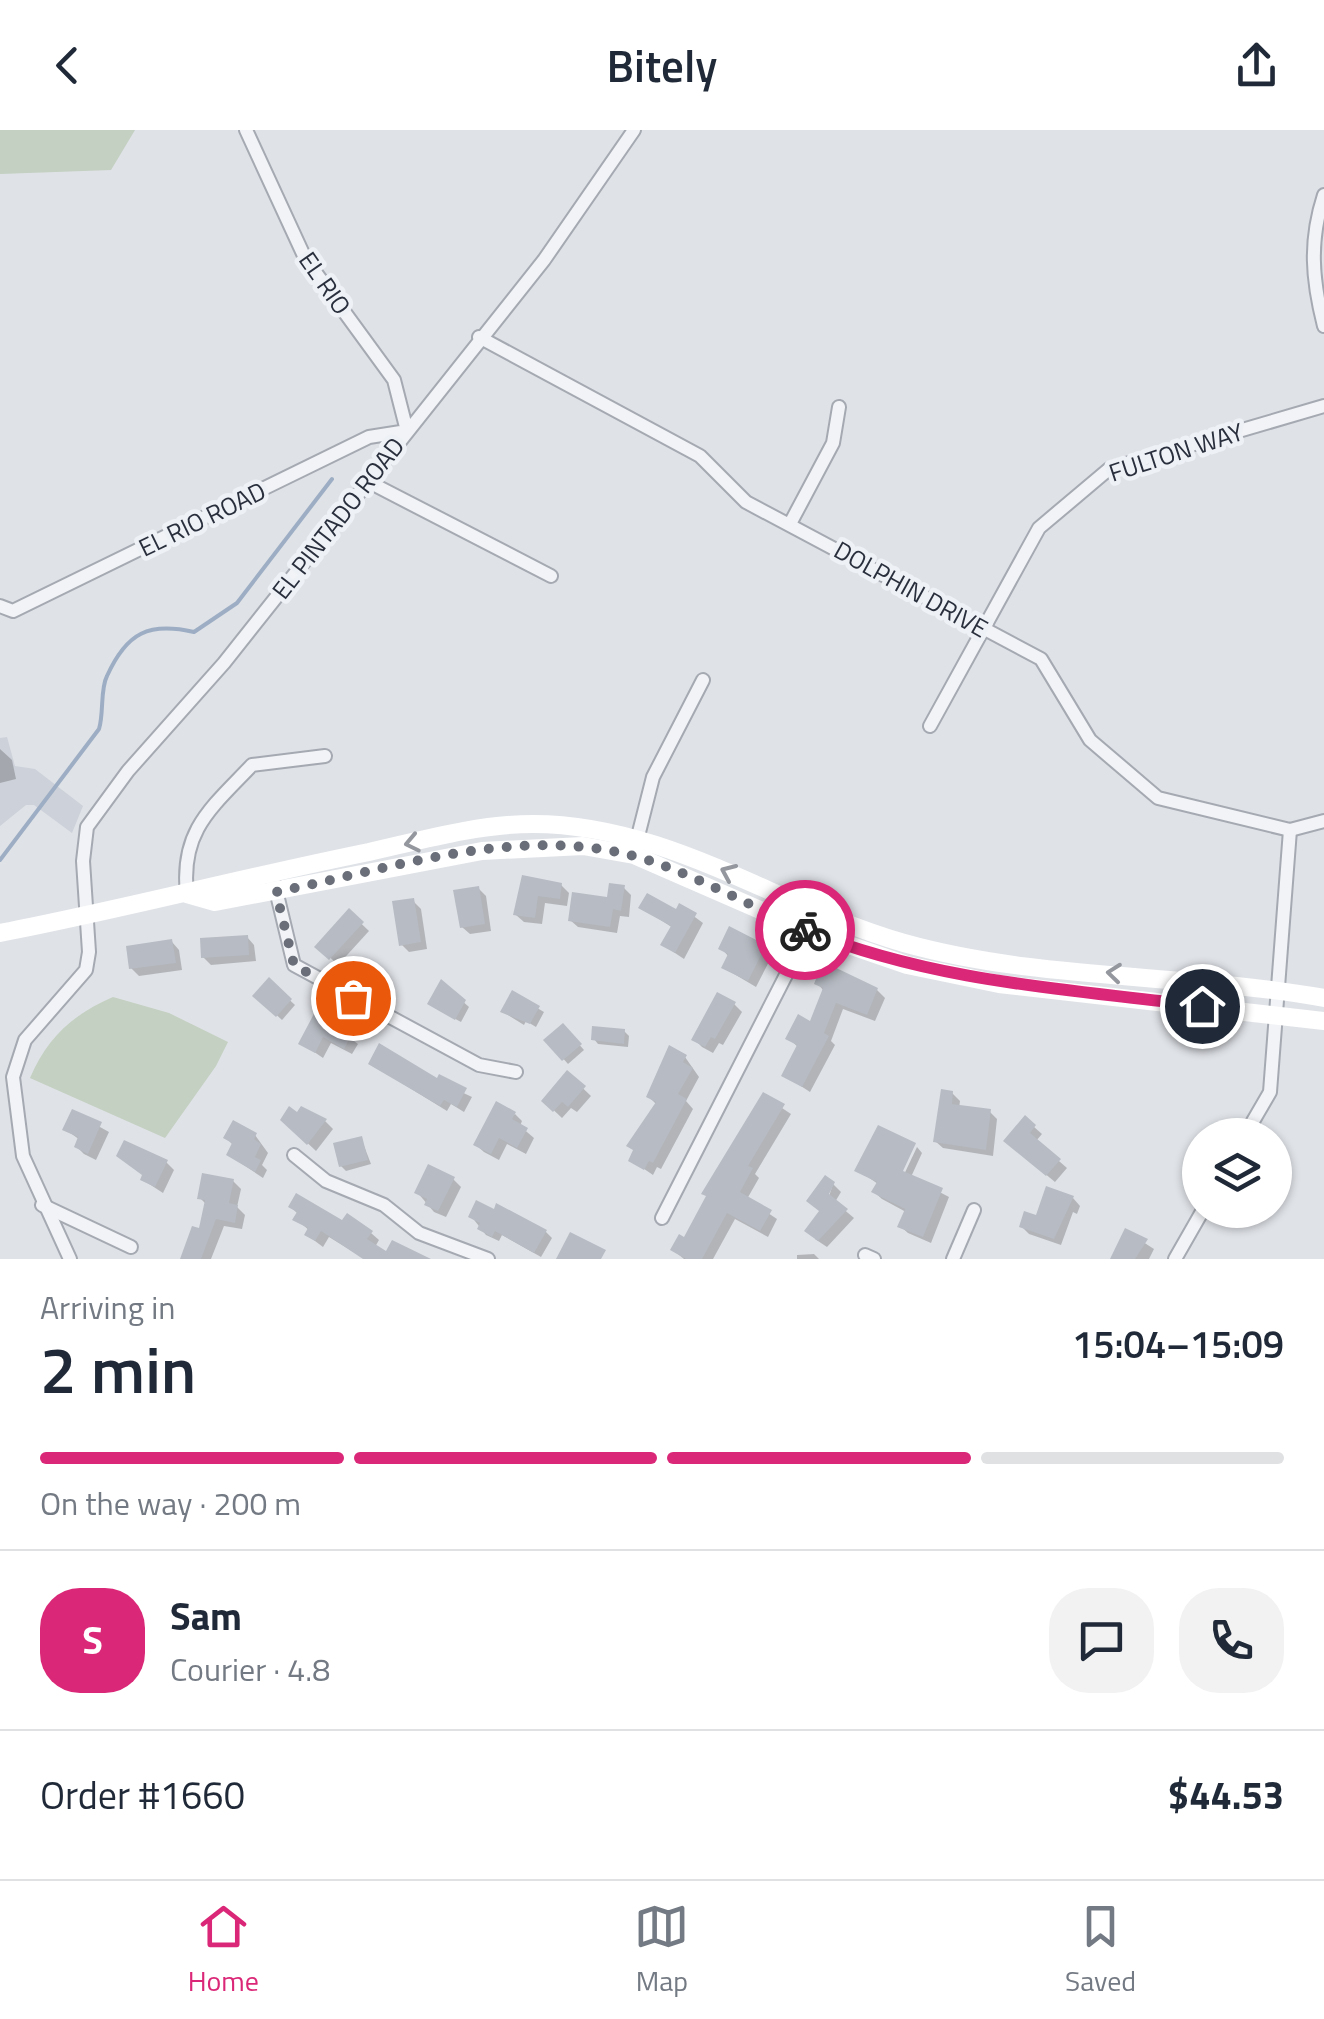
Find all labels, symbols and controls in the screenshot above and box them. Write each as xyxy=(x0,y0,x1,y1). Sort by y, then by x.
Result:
text: Bitely xyxy=(607,31,717,99)
icon: back xyxy=(40,38,95,93)
icon: share xyxy=(1229,38,1284,93)
street label: EL RIO xyxy=(290,244,360,322)
street label: FULTON WAY xyxy=(1104,412,1249,492)
street label: EL PINTADO ROAD xyxy=(262,429,414,607)
street label: EL RIO ROAD xyxy=(132,472,272,566)
street label: DOLPHIN DRIVE xyxy=(827,531,995,647)
one-way arrow xyxy=(404,831,421,852)
one-way arrow xyxy=(720,864,738,884)
courier xyxy=(755,880,855,980)
icon: bike xyxy=(778,903,833,958)
pin xyxy=(311,956,396,1041)
one-way arrow xyxy=(1105,963,1121,984)
pin xyxy=(1160,964,1245,1049)
icon: bag xyxy=(326,971,381,1026)
icon: home xyxy=(1175,979,1230,1034)
map controls xyxy=(1182,1118,1292,1228)
button: layers xyxy=(1182,1118,1292,1228)
text: Arriving in xyxy=(40,1283,176,1331)
text: 15:04–15:09 xyxy=(1072,1315,1284,1373)
text: 2 min xyxy=(40,1319,196,1418)
text: On the way · 200 m xyxy=(40,1479,301,1527)
text: Sam xyxy=(170,1587,242,1645)
button: chat xyxy=(1049,1588,1154,1693)
button: phone xyxy=(1179,1588,1284,1693)
text: S xyxy=(82,1611,103,1669)
text: Courier · 4.8 xyxy=(170,1645,330,1693)
text: Order #1660 xyxy=(40,1766,245,1824)
text: $44.53 xyxy=(1168,1766,1284,1824)
tab: Home xyxy=(188,1899,259,2002)
tab: Map xyxy=(634,1899,689,2002)
tab: Saved xyxy=(1065,1899,1136,2002)

